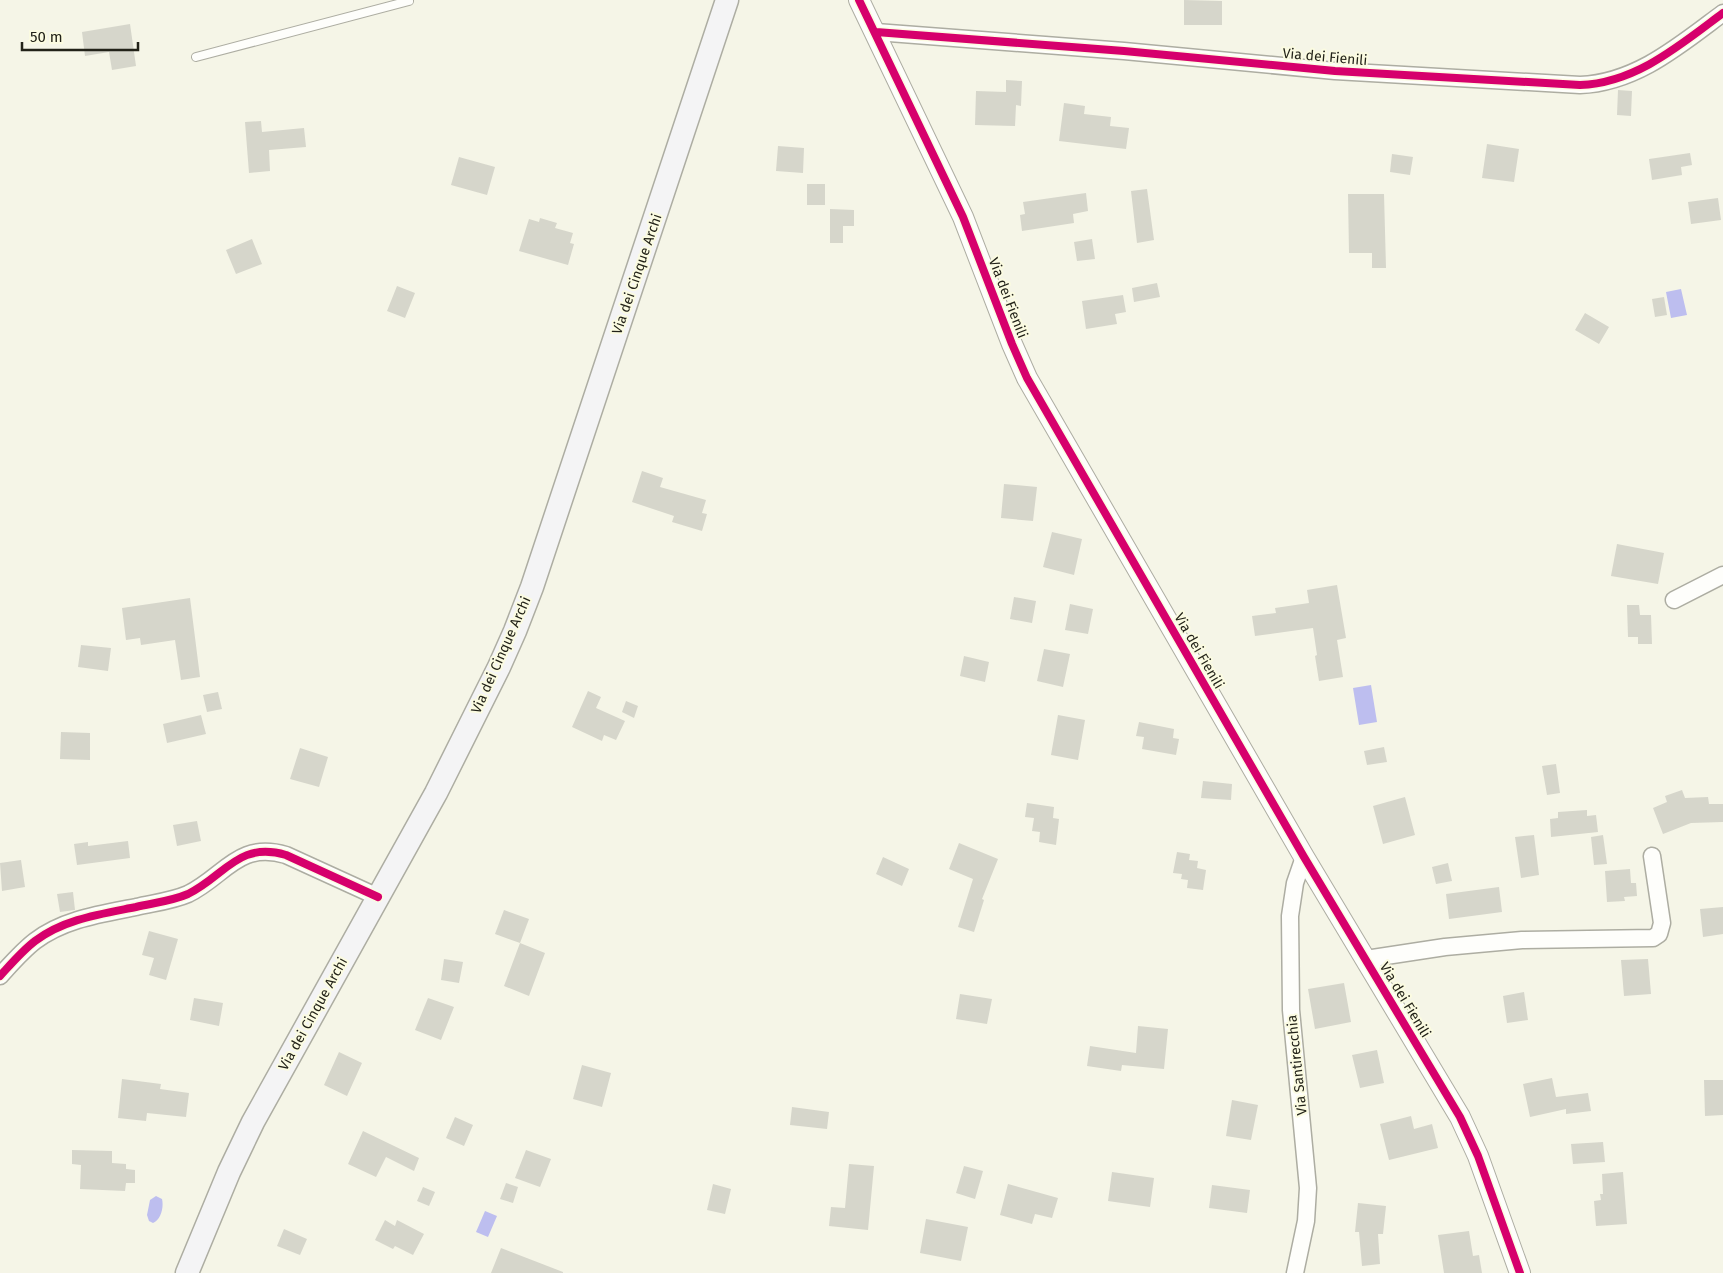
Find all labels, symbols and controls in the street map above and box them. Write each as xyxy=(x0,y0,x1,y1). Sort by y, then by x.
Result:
scale bar xyxy=(22,20,139,52)
text: 50 m xyxy=(30,28,63,46)
street label: Via dei Fienili xyxy=(1282,45,1368,69)
street label: Via dei Cinque Archi xyxy=(608,211,666,337)
street label: Via dei Fienili xyxy=(985,255,1031,341)
street label: Via dei Cinque Archi xyxy=(468,594,534,716)
street label: Via dei Fienili xyxy=(1170,610,1228,692)
street label: Via dei Cinque Archi xyxy=(275,955,351,1073)
street label: Via dei Fienili xyxy=(1376,959,1434,1041)
street label: Via Santirecchia xyxy=(1283,1014,1311,1116)

